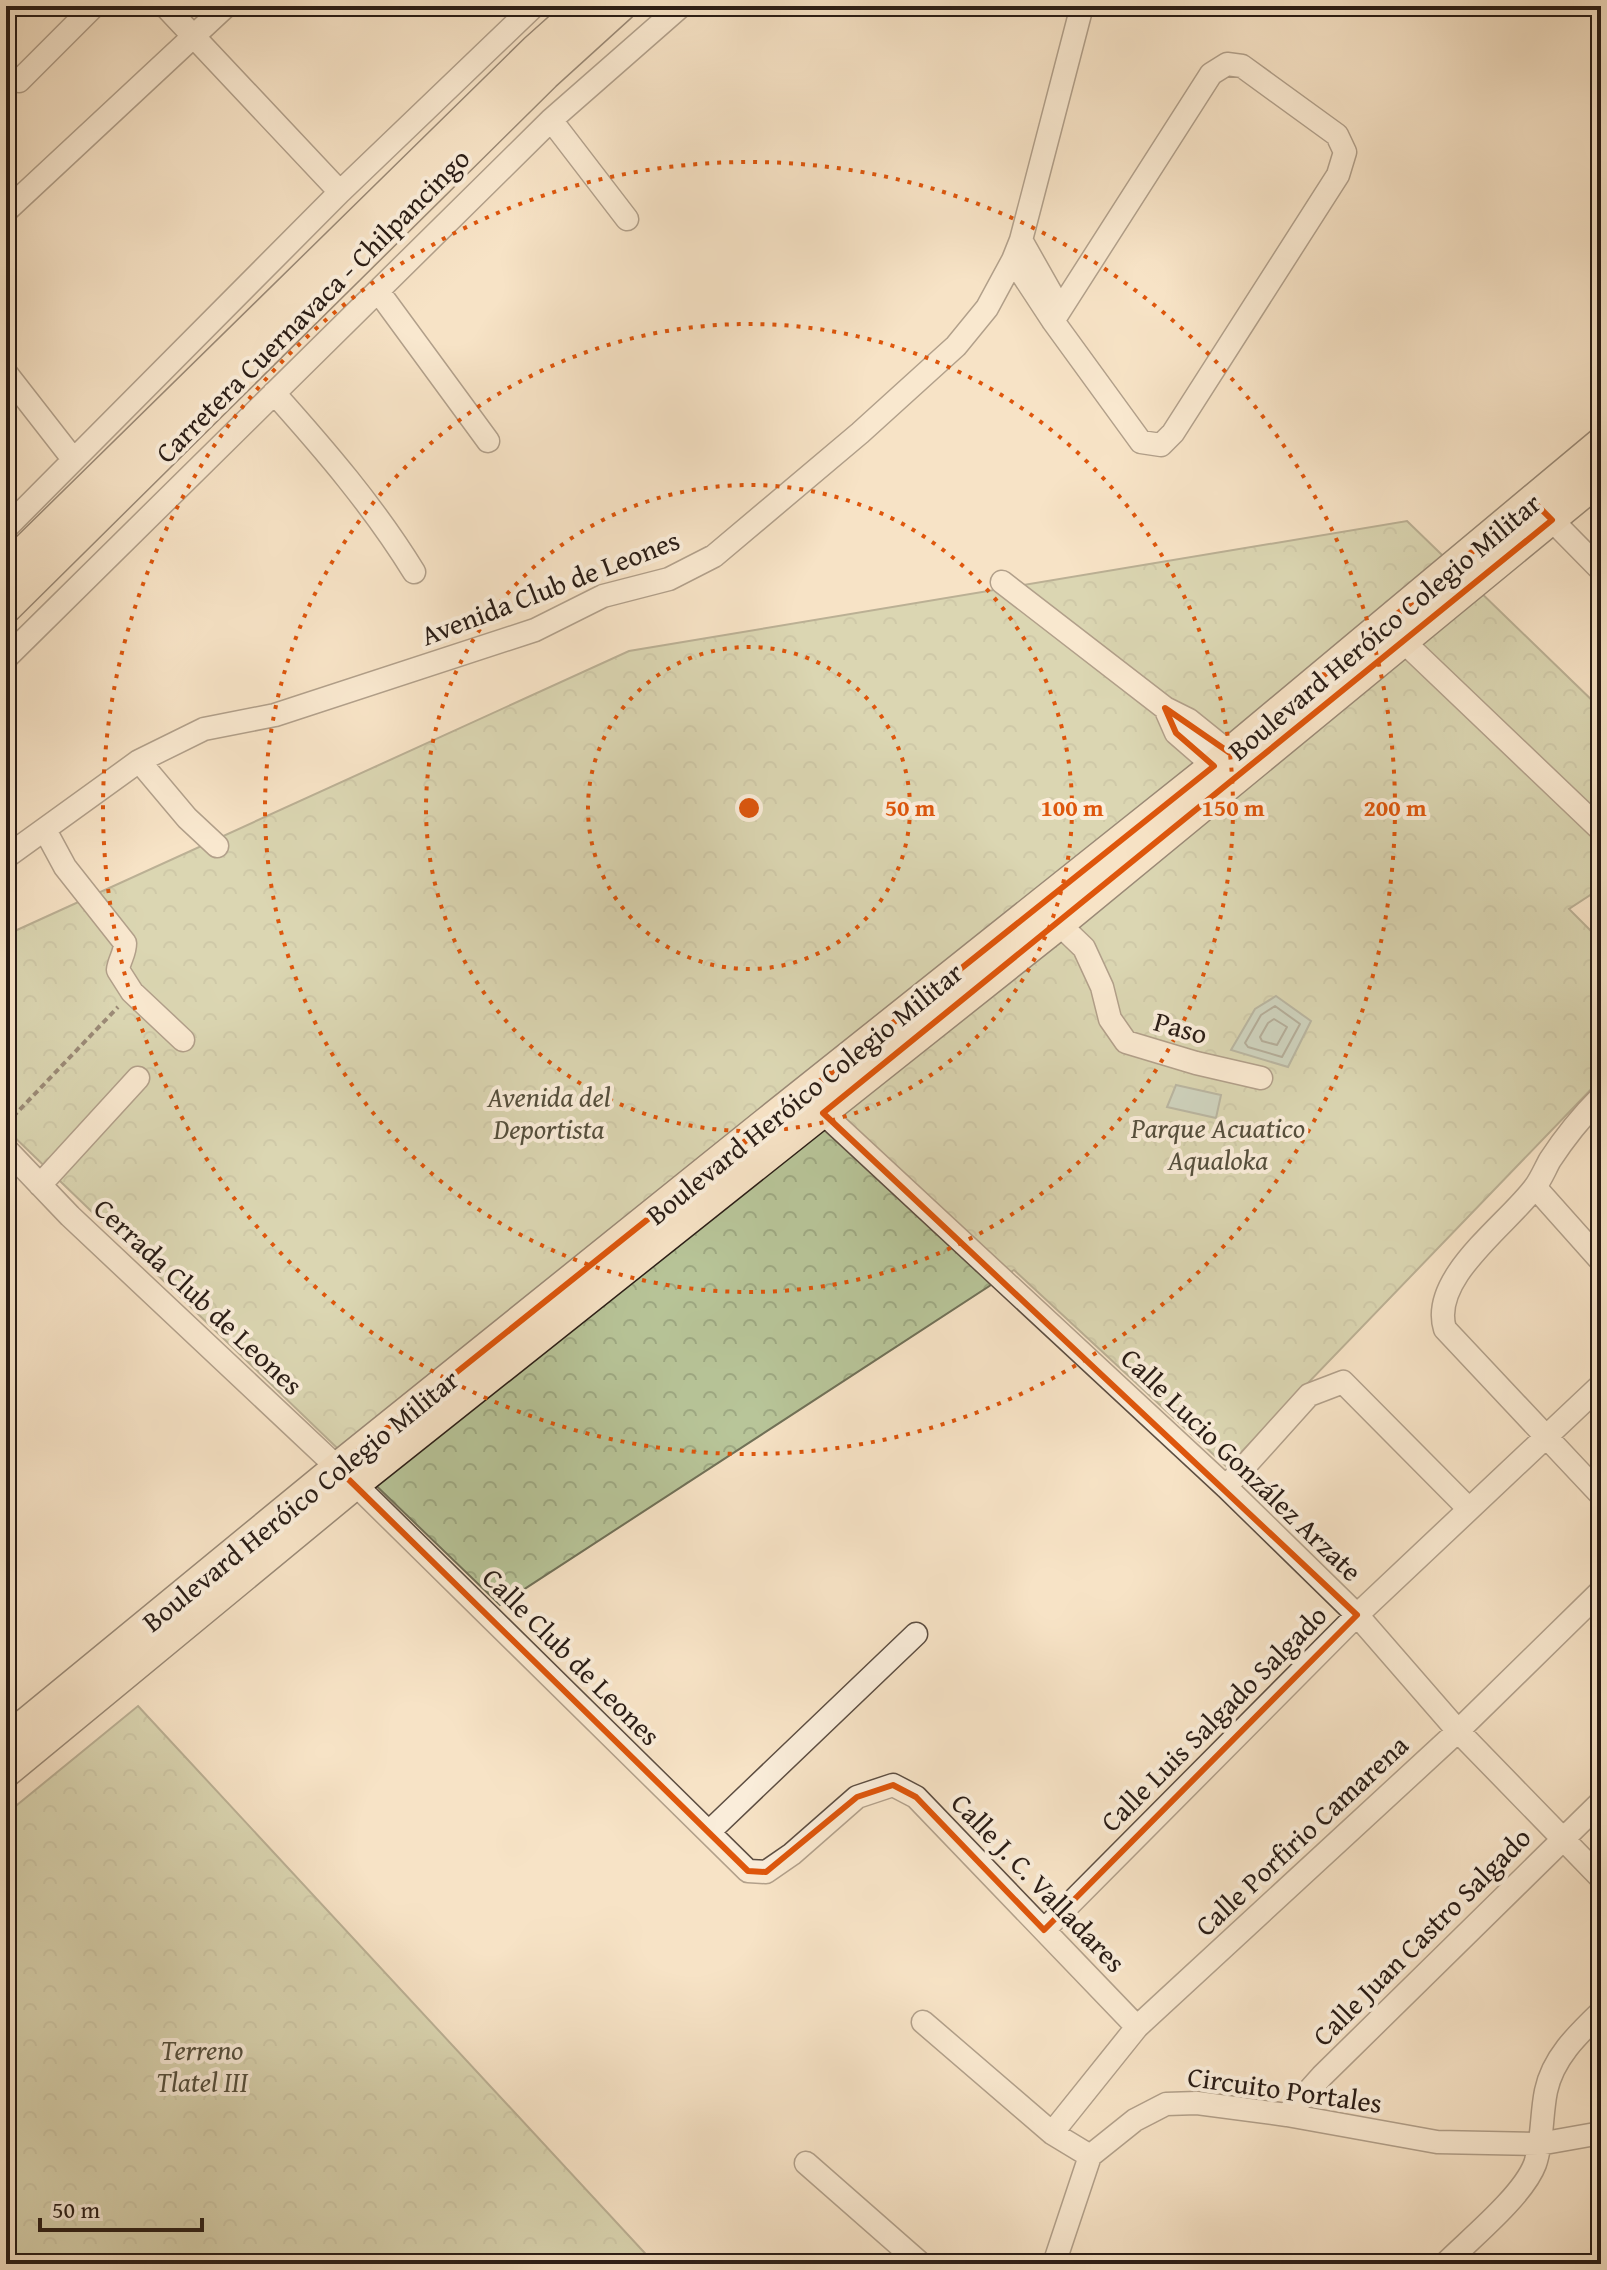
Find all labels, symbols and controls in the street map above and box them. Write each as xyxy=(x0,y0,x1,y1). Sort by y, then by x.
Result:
street label: Carretera Cuernavaca - Chilpancingo xyxy=(145,138,479,472)
street label: Boulevard Heróico Colegio Militar xyxy=(1219,482,1550,769)
street label: Avenida Club de Leones xyxy=(415,519,685,655)
text: 50 m xyxy=(885,790,936,825)
text: 100 m xyxy=(1040,790,1104,825)
text: 150 m xyxy=(1201,790,1265,825)
text: 200 m xyxy=(1363,790,1427,825)
centre of rings xyxy=(735,794,763,822)
street label: Boulevard Heróico Colegio Militar xyxy=(637,952,972,1234)
street label: Paso xyxy=(1150,1000,1212,1054)
park label: Avenida del Deportista xyxy=(486,1076,611,1149)
park label: Parque Acuatico Aqualoka xyxy=(1130,1107,1305,1180)
street label: Cerrada Club de Leones xyxy=(85,1188,313,1404)
street label: Calle Lucio González Arzate xyxy=(1112,1338,1372,1590)
street label: Boulevard Heróico Colegio Militar xyxy=(133,1359,468,1641)
street label: Calle Club de Leones xyxy=(473,1557,671,1755)
street label: Calle Luis Salgado Salgado xyxy=(1090,1595,1336,1841)
street label: Calle Porfirio Camarena xyxy=(1185,1724,1417,1945)
street label: Calle J. C. Valladares xyxy=(942,1783,1136,1981)
street label: Calle Juan Castro Salgado xyxy=(1302,1817,1540,2055)
park label: Terreno Tlatel III xyxy=(156,2029,249,2102)
street label: Circuito Portales xyxy=(1185,2055,1385,2123)
scale bar xyxy=(40,2182,202,2232)
text: 50 m xyxy=(52,2192,100,2227)

